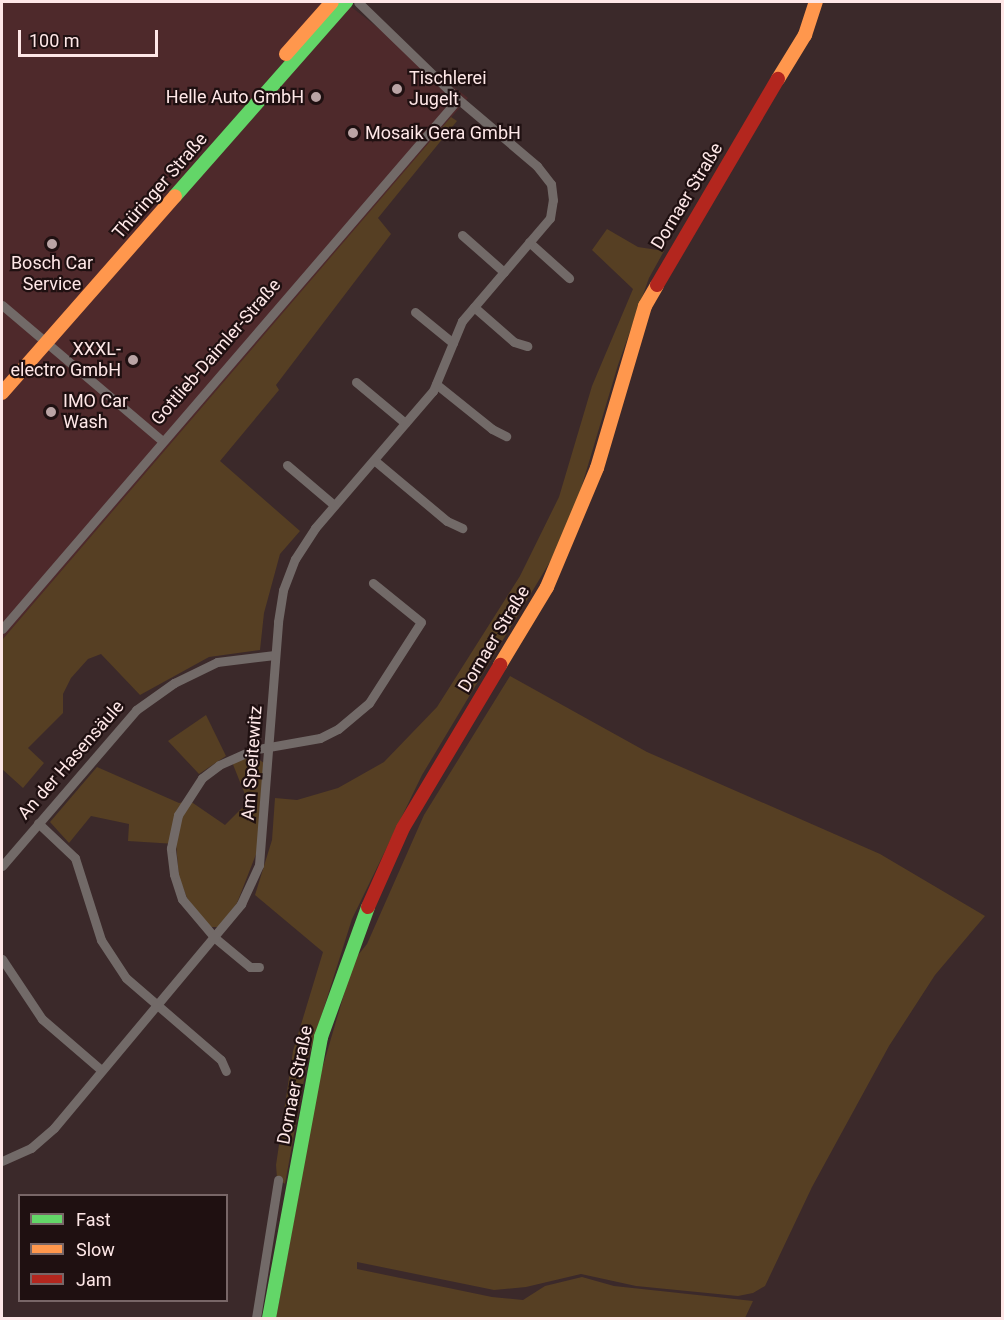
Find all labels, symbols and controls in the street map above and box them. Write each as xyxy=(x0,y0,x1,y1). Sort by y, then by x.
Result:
scale bar xyxy=(21,18,160,56)
text: 100 m xyxy=(29,30,80,51)
place label: Tischlerei Jugelt xyxy=(409,68,487,110)
marker: Tischlerei Jugelt xyxy=(390,82,404,96)
place label: Helle Auto GmbH xyxy=(166,86,304,108)
marker: Helle Auto GmbH xyxy=(309,90,323,104)
place label: Mosaik Gera GmbH xyxy=(365,122,521,144)
marker: Mosaik Gera GmbH xyxy=(346,126,360,140)
street label: Thüringer Straße xyxy=(108,129,212,243)
street label: Dornaer Straße xyxy=(647,139,727,253)
marker: Bosch Car Service xyxy=(45,237,59,251)
place label: Bosch Car Service xyxy=(11,253,93,296)
street label: Gottlieb-Daimler-Straße xyxy=(147,274,285,430)
place label: XXXL- electro GmbH xyxy=(11,339,121,382)
marker: XXXL- electro GmbH xyxy=(126,353,140,367)
place label: IMO Car Wash xyxy=(63,391,128,434)
marker: IMO Car Wash xyxy=(44,405,58,419)
street label: Dornaer Straße xyxy=(454,582,534,696)
street label: An der Hasensäule xyxy=(13,696,129,824)
street label: Am Speitewitz xyxy=(237,705,267,821)
street label: Dornaer Straße xyxy=(273,1024,317,1146)
legend xyxy=(18,1194,228,1302)
text: Fast xyxy=(76,1209,111,1230)
text: Slow xyxy=(76,1239,115,1260)
text: Jam xyxy=(76,1269,112,1290)

